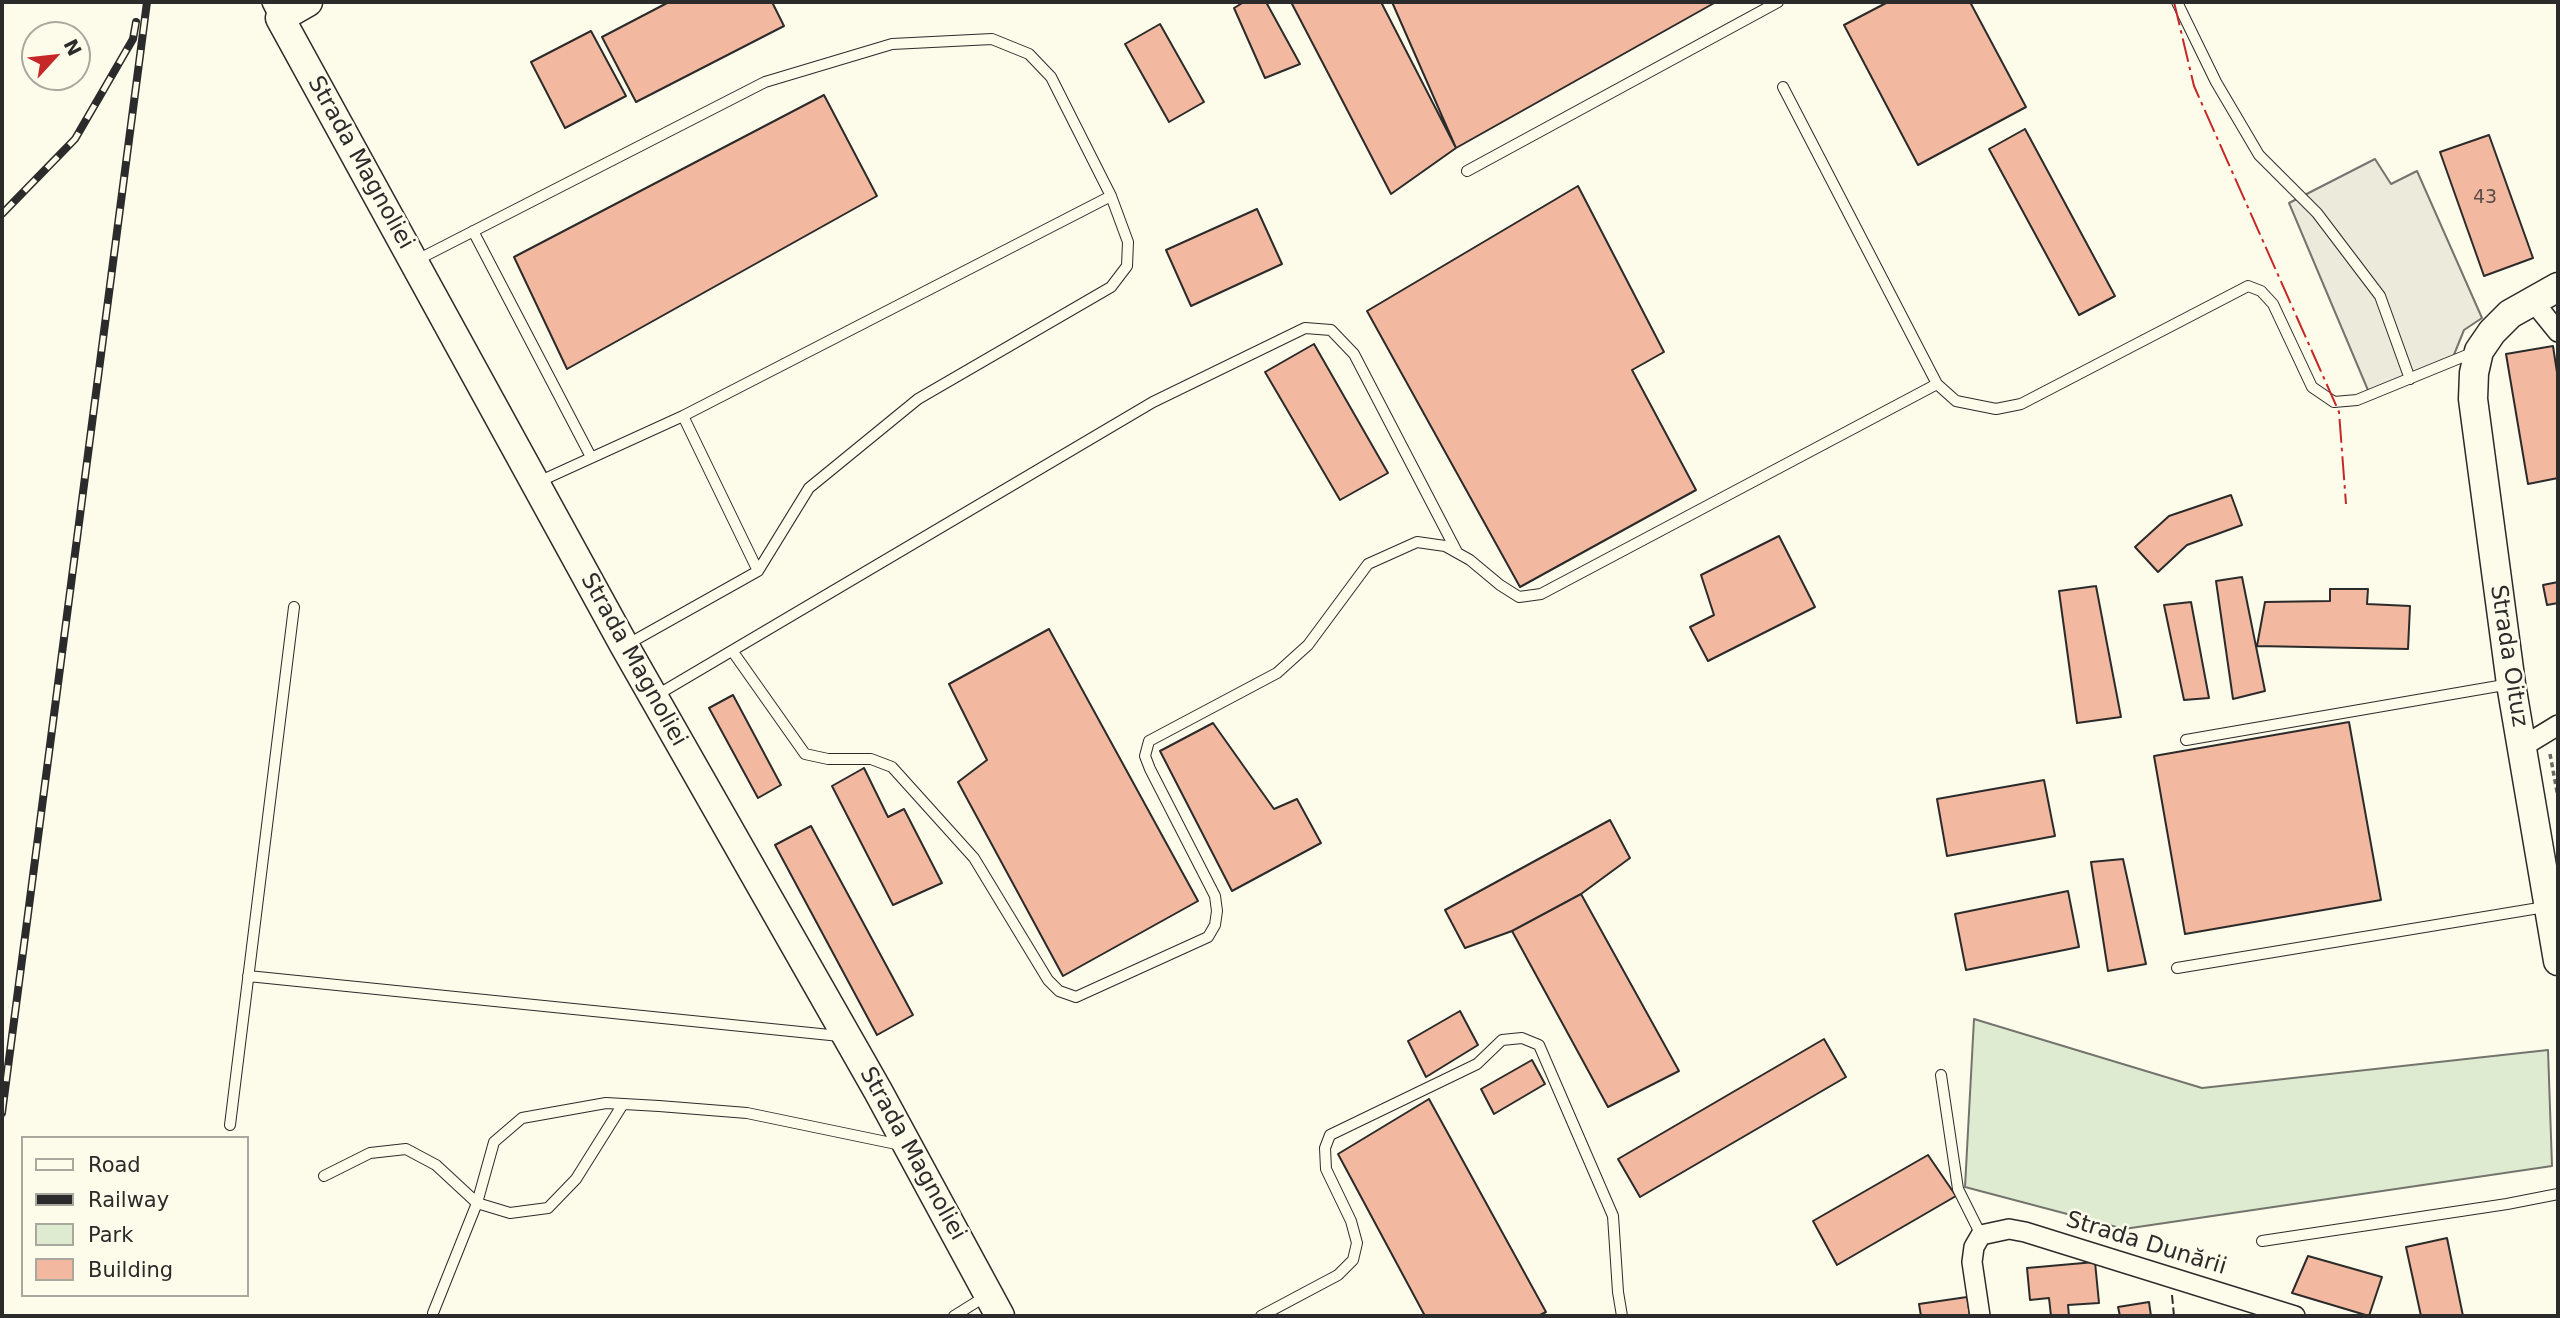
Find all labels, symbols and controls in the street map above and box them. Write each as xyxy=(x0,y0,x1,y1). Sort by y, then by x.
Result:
north arrow xyxy=(21,21,91,91)
text: N xyxy=(60,35,86,59)
street label: Strada Magnoliei xyxy=(301,72,419,254)
house number: 43 xyxy=(2473,187,2497,209)
street label: Strada Magnoliei xyxy=(574,569,692,751)
street label: Strada Oituz xyxy=(2483,583,2533,729)
street label: Strada Magnoliei xyxy=(853,1063,971,1245)
legend xyxy=(21,1136,248,1297)
text: Road xyxy=(88,1153,141,1177)
text: Railway xyxy=(88,1188,169,1212)
street label: Strada Dunării xyxy=(2062,1206,2230,1282)
text: Park xyxy=(88,1223,133,1247)
text: Building xyxy=(88,1258,173,1282)

